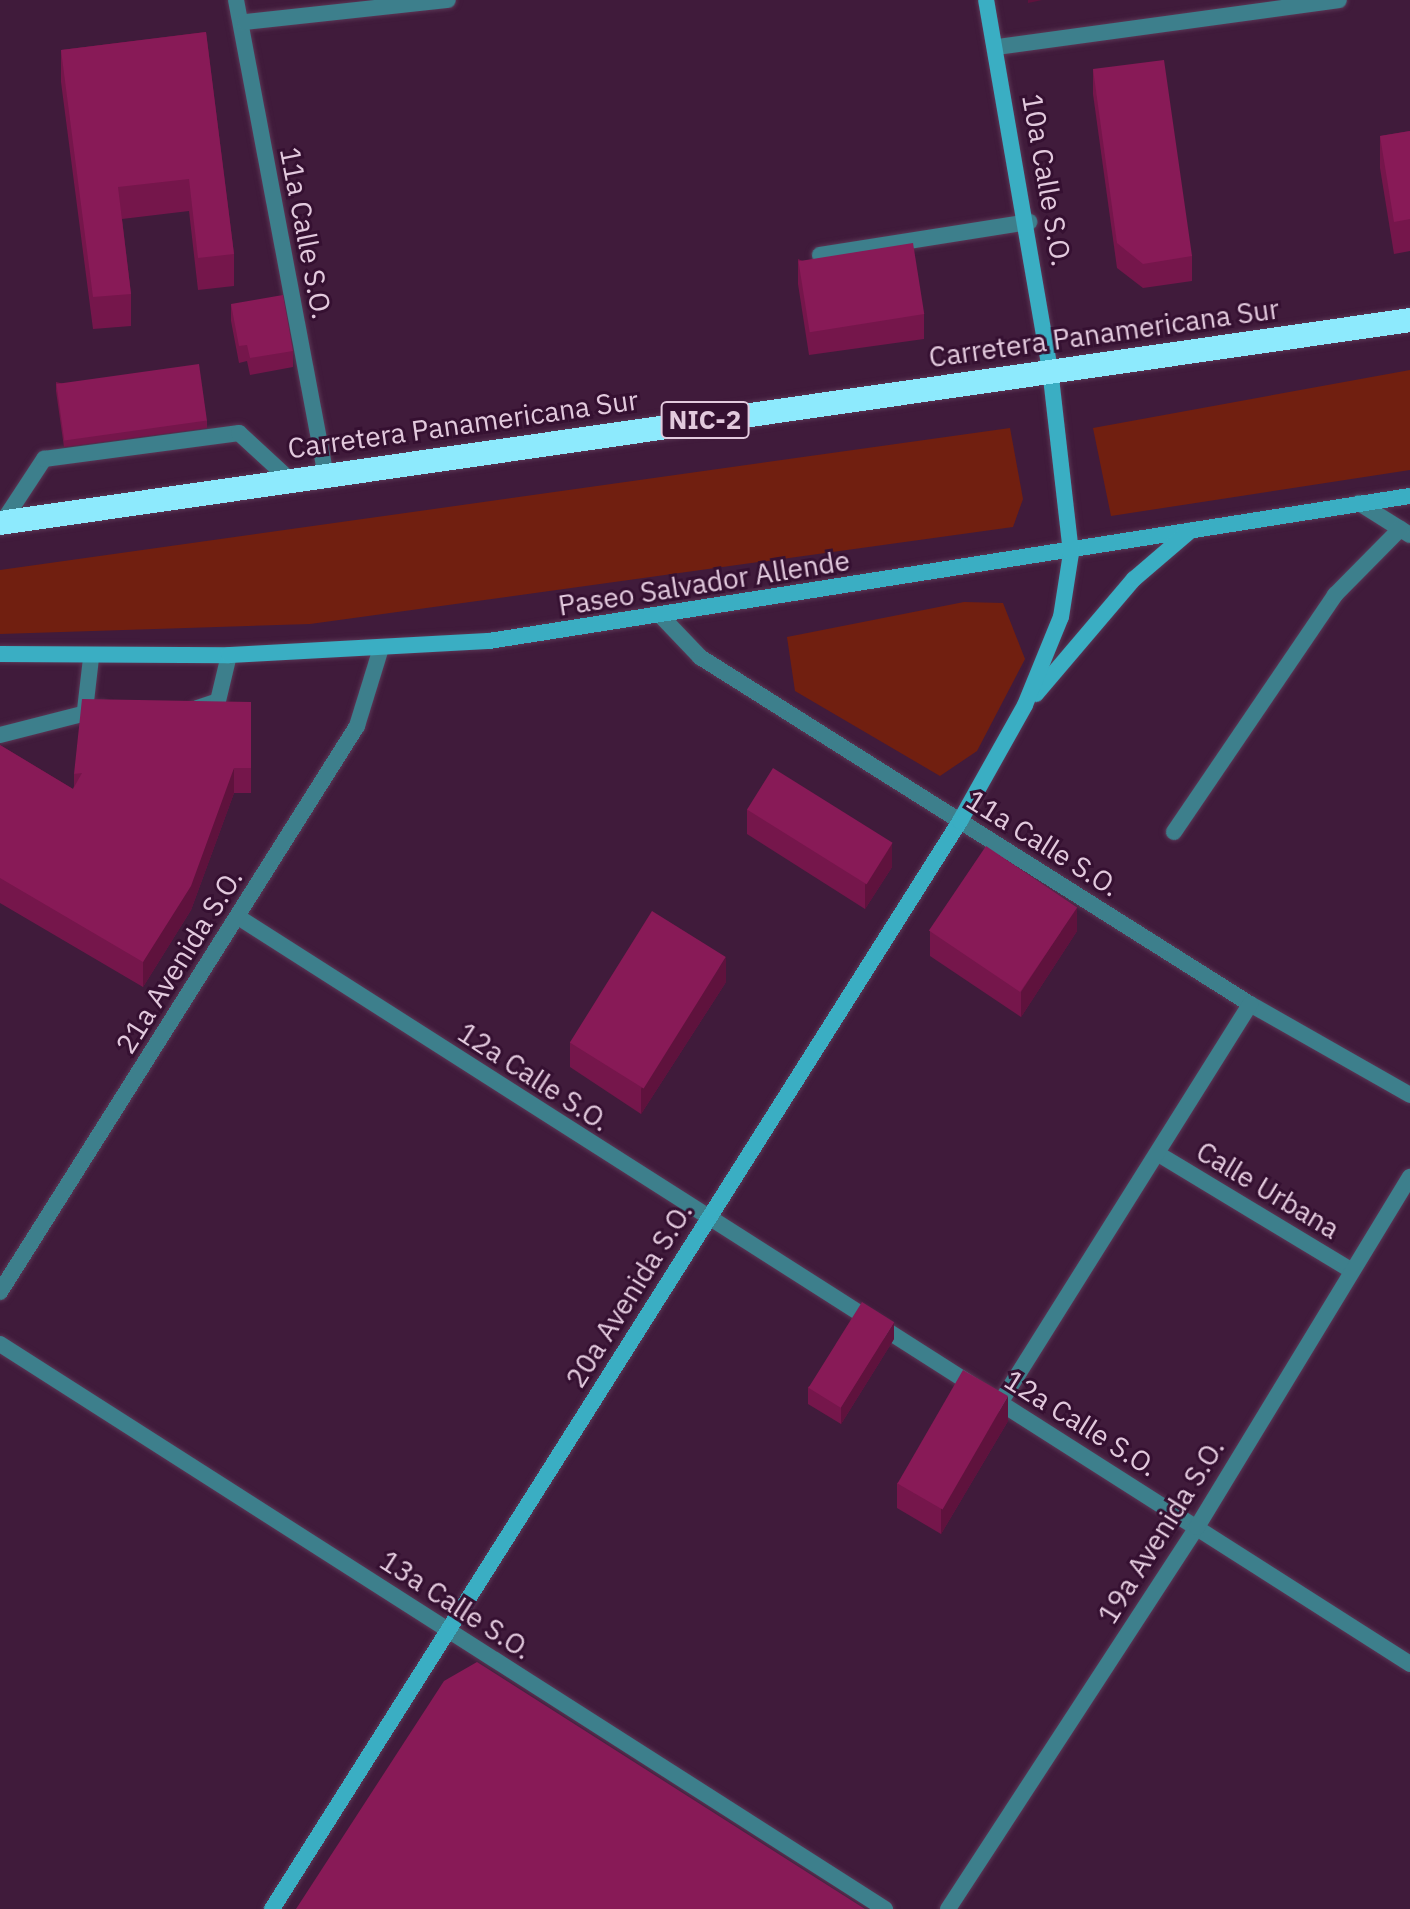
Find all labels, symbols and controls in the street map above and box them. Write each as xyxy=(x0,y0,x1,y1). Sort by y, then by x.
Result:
street label: 10a Calle S.O. xyxy=(1015,91,1079,269)
street label: 11a Calle S.O. xyxy=(273,144,339,322)
street label: Carretera Panamericana Sur xyxy=(927,292,1281,374)
street label: Carretera Panamericana Sur xyxy=(286,383,640,465)
road number: NIC-2 xyxy=(659,398,751,442)
street label: Paseo Salvador Allende xyxy=(556,543,852,623)
street label: 11a Calle S.O. xyxy=(960,783,1126,903)
street label: 21a Avenida S.O. xyxy=(109,862,249,1060)
street label: 12a Calle S.O. xyxy=(452,1015,616,1139)
street label: Calle Urbana xyxy=(1190,1134,1346,1246)
street label: 20a Avenida S.O. xyxy=(559,1196,699,1394)
street label: 12a Calle S.O. xyxy=(998,1363,1164,1483)
street label: 19a Avenida S.O. xyxy=(1091,1432,1231,1630)
street label: 13a Calle S.O. xyxy=(374,1543,538,1667)

